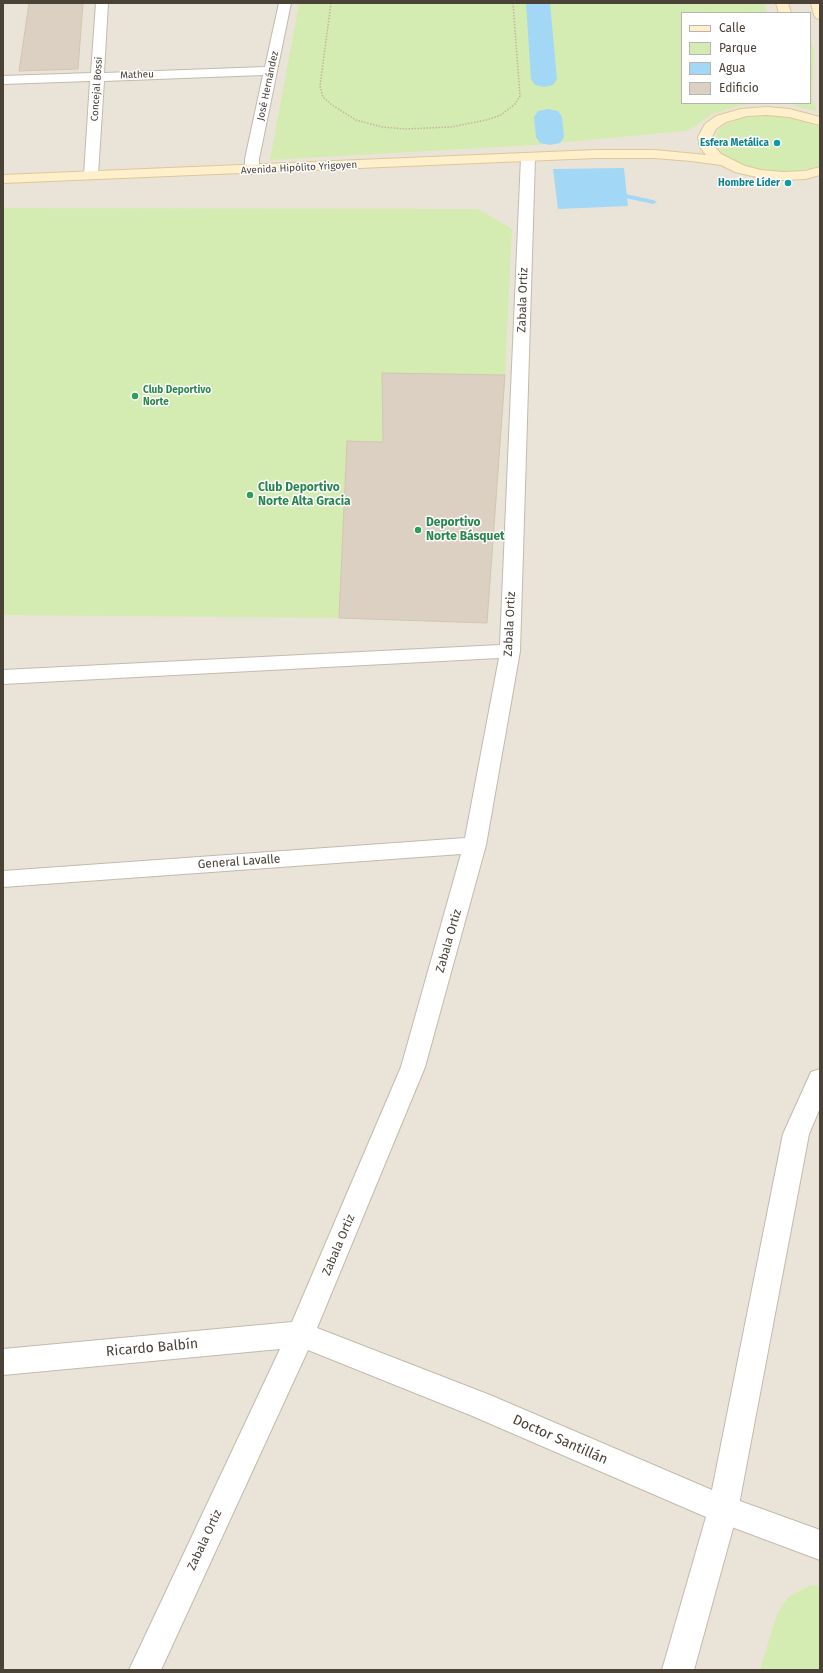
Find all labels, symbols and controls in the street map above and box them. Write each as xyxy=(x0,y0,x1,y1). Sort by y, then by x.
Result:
legend xyxy=(681,12,811,104)
text: Calle xyxy=(719,21,746,35)
text: Parque xyxy=(719,41,757,55)
street label: José Hernández xyxy=(255,50,281,122)
street label: Concejal Bossi xyxy=(89,56,105,122)
text: Agua xyxy=(719,61,746,75)
street label: Matheu xyxy=(120,68,154,82)
text: Edificio xyxy=(719,81,759,95)
place label: Esfera Metálica xyxy=(700,137,769,149)
marker: Esfera Metálica xyxy=(772,138,782,148)
street label: Avenida Hipólito Yrigoyen xyxy=(240,159,358,177)
place label: Hombre Líder xyxy=(718,177,780,189)
marker: Hombre Líder xyxy=(783,178,793,188)
street label: Zabala Ortiz xyxy=(515,267,531,333)
place label: Club Deportivo Norte xyxy=(143,384,211,408)
marker: Club Deportivo Norte xyxy=(130,391,140,401)
place label: Club Deportivo Norte Alta Gracia xyxy=(258,481,351,509)
marker: Club Deportivo Norte Alta Gracia xyxy=(245,490,255,500)
place label: Deportivo Norte Básquet xyxy=(426,516,505,544)
marker: Deportivo Norte Básquet xyxy=(413,525,423,535)
street label: Zabala Ortiz xyxy=(501,591,519,657)
street label: General Lavalle xyxy=(197,852,281,872)
street label: Zabala Ortiz xyxy=(433,908,465,974)
street label: Zabala Ortiz xyxy=(320,1212,358,1278)
street label: Ricardo Balbín xyxy=(105,1336,199,1360)
street label: Doctor Santillán xyxy=(510,1411,610,1469)
street label: Zabala Ortiz xyxy=(185,1507,225,1573)

